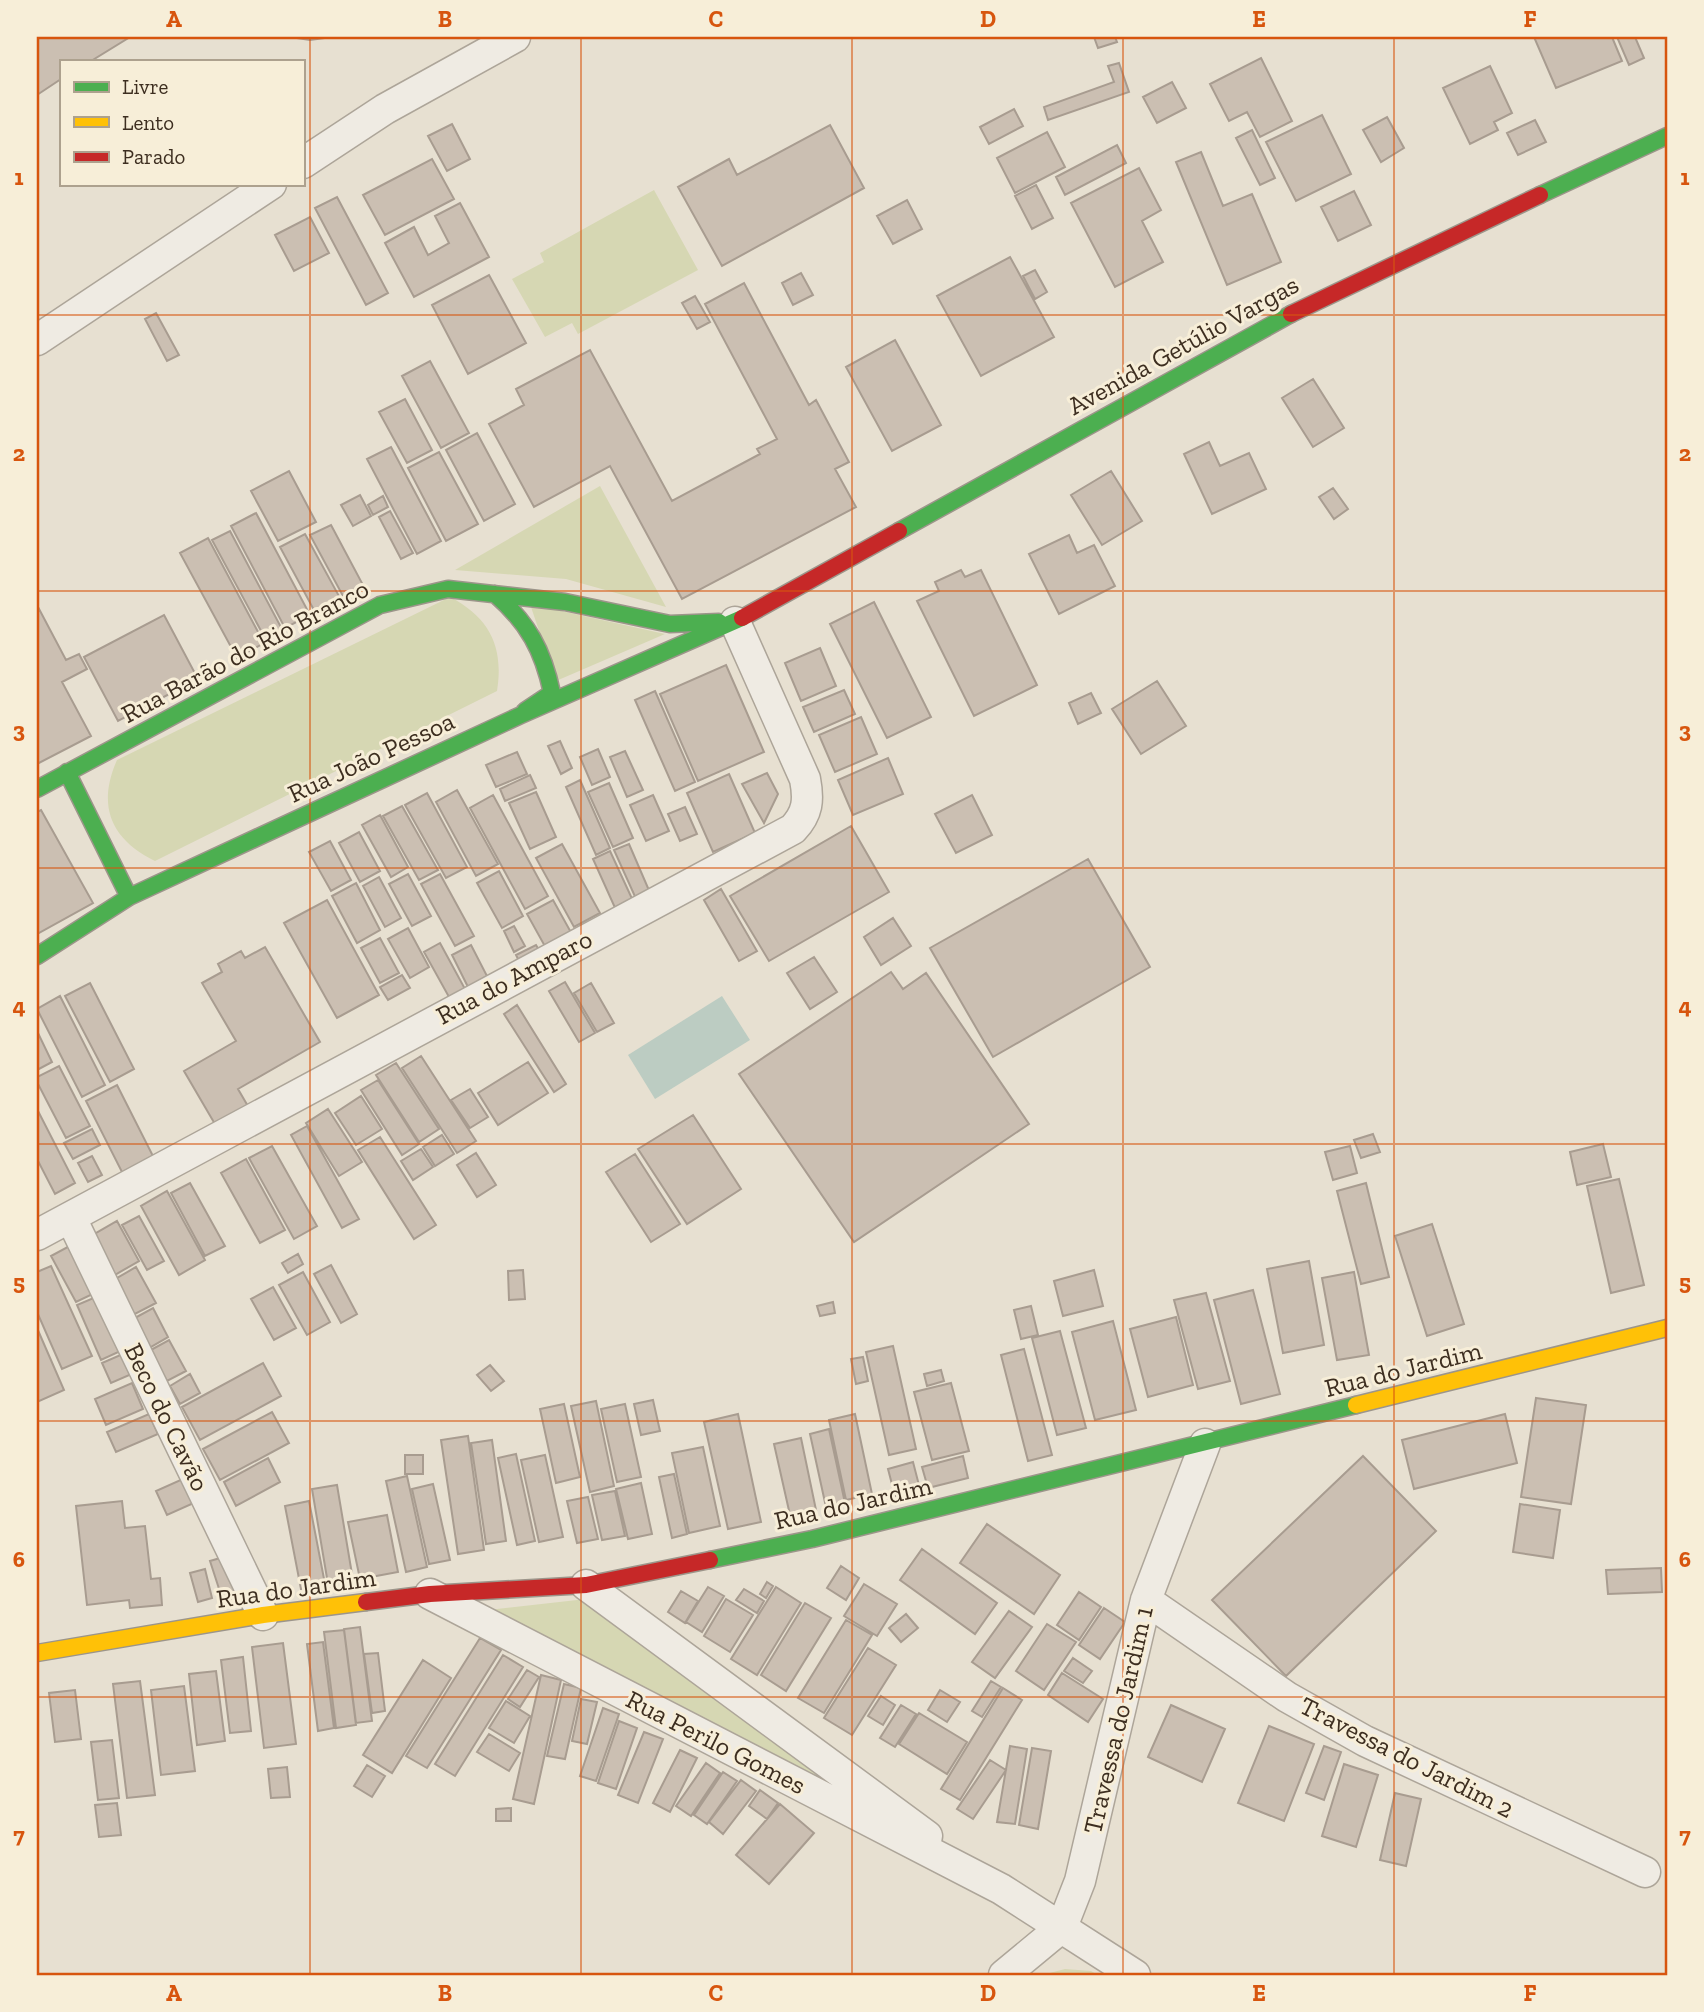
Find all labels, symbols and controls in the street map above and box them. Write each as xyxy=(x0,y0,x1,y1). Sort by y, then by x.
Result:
text: A xyxy=(166,5,182,33)
text: B xyxy=(438,5,452,33)
text: C xyxy=(709,5,723,33)
text: D xyxy=(980,5,996,33)
text: E xyxy=(1252,5,1266,33)
text: F xyxy=(1523,5,1537,33)
legend xyxy=(60,60,304,186)
text: Livre xyxy=(122,74,169,99)
text: Lento xyxy=(122,110,174,135)
text: Parado xyxy=(122,144,185,169)
text: 1 xyxy=(14,163,24,191)
text: 1 xyxy=(1680,163,1690,191)
street label: Avenida Getúlio Vargas xyxy=(1062,268,1304,422)
text: 2 xyxy=(13,439,25,467)
text: 2 xyxy=(1679,439,1691,467)
street label: Rua Barão do Rio Branco xyxy=(116,572,374,730)
street label: Rua João Pessoa xyxy=(283,704,460,810)
text: 3 xyxy=(13,716,25,744)
text: 3 xyxy=(1679,716,1691,744)
street label: Rua do Amparo xyxy=(430,922,598,1032)
text: 4 xyxy=(12,992,26,1020)
text: 4 xyxy=(1678,992,1692,1020)
text: 5 xyxy=(13,1268,25,1296)
text: 5 xyxy=(1679,1268,1691,1296)
street label: Rua do Jardim xyxy=(1321,1334,1485,1404)
street label: Beco do Cavão xyxy=(117,1338,217,1496)
street label: Rua do Jardim xyxy=(771,1469,935,1537)
text: 6 xyxy=(13,1545,25,1573)
text: 6 xyxy=(1679,1545,1691,1573)
street label: Rua do Jardim xyxy=(214,1561,378,1615)
street label: Travessa do Jardim 1 xyxy=(1076,1603,1160,1837)
street label: Rua Perilo Gomes xyxy=(621,1683,811,1801)
street label: Travessa do Jardim 2 xyxy=(1295,1689,1519,1825)
text: 7 xyxy=(13,1821,25,1849)
text: 7 xyxy=(1679,1821,1691,1849)
text: A xyxy=(166,1979,182,2007)
text: B xyxy=(438,1979,452,2007)
text: C xyxy=(709,1979,723,2007)
text: D xyxy=(980,1979,996,2007)
text: E xyxy=(1252,1979,1266,2007)
text: F xyxy=(1523,1979,1537,2007)

